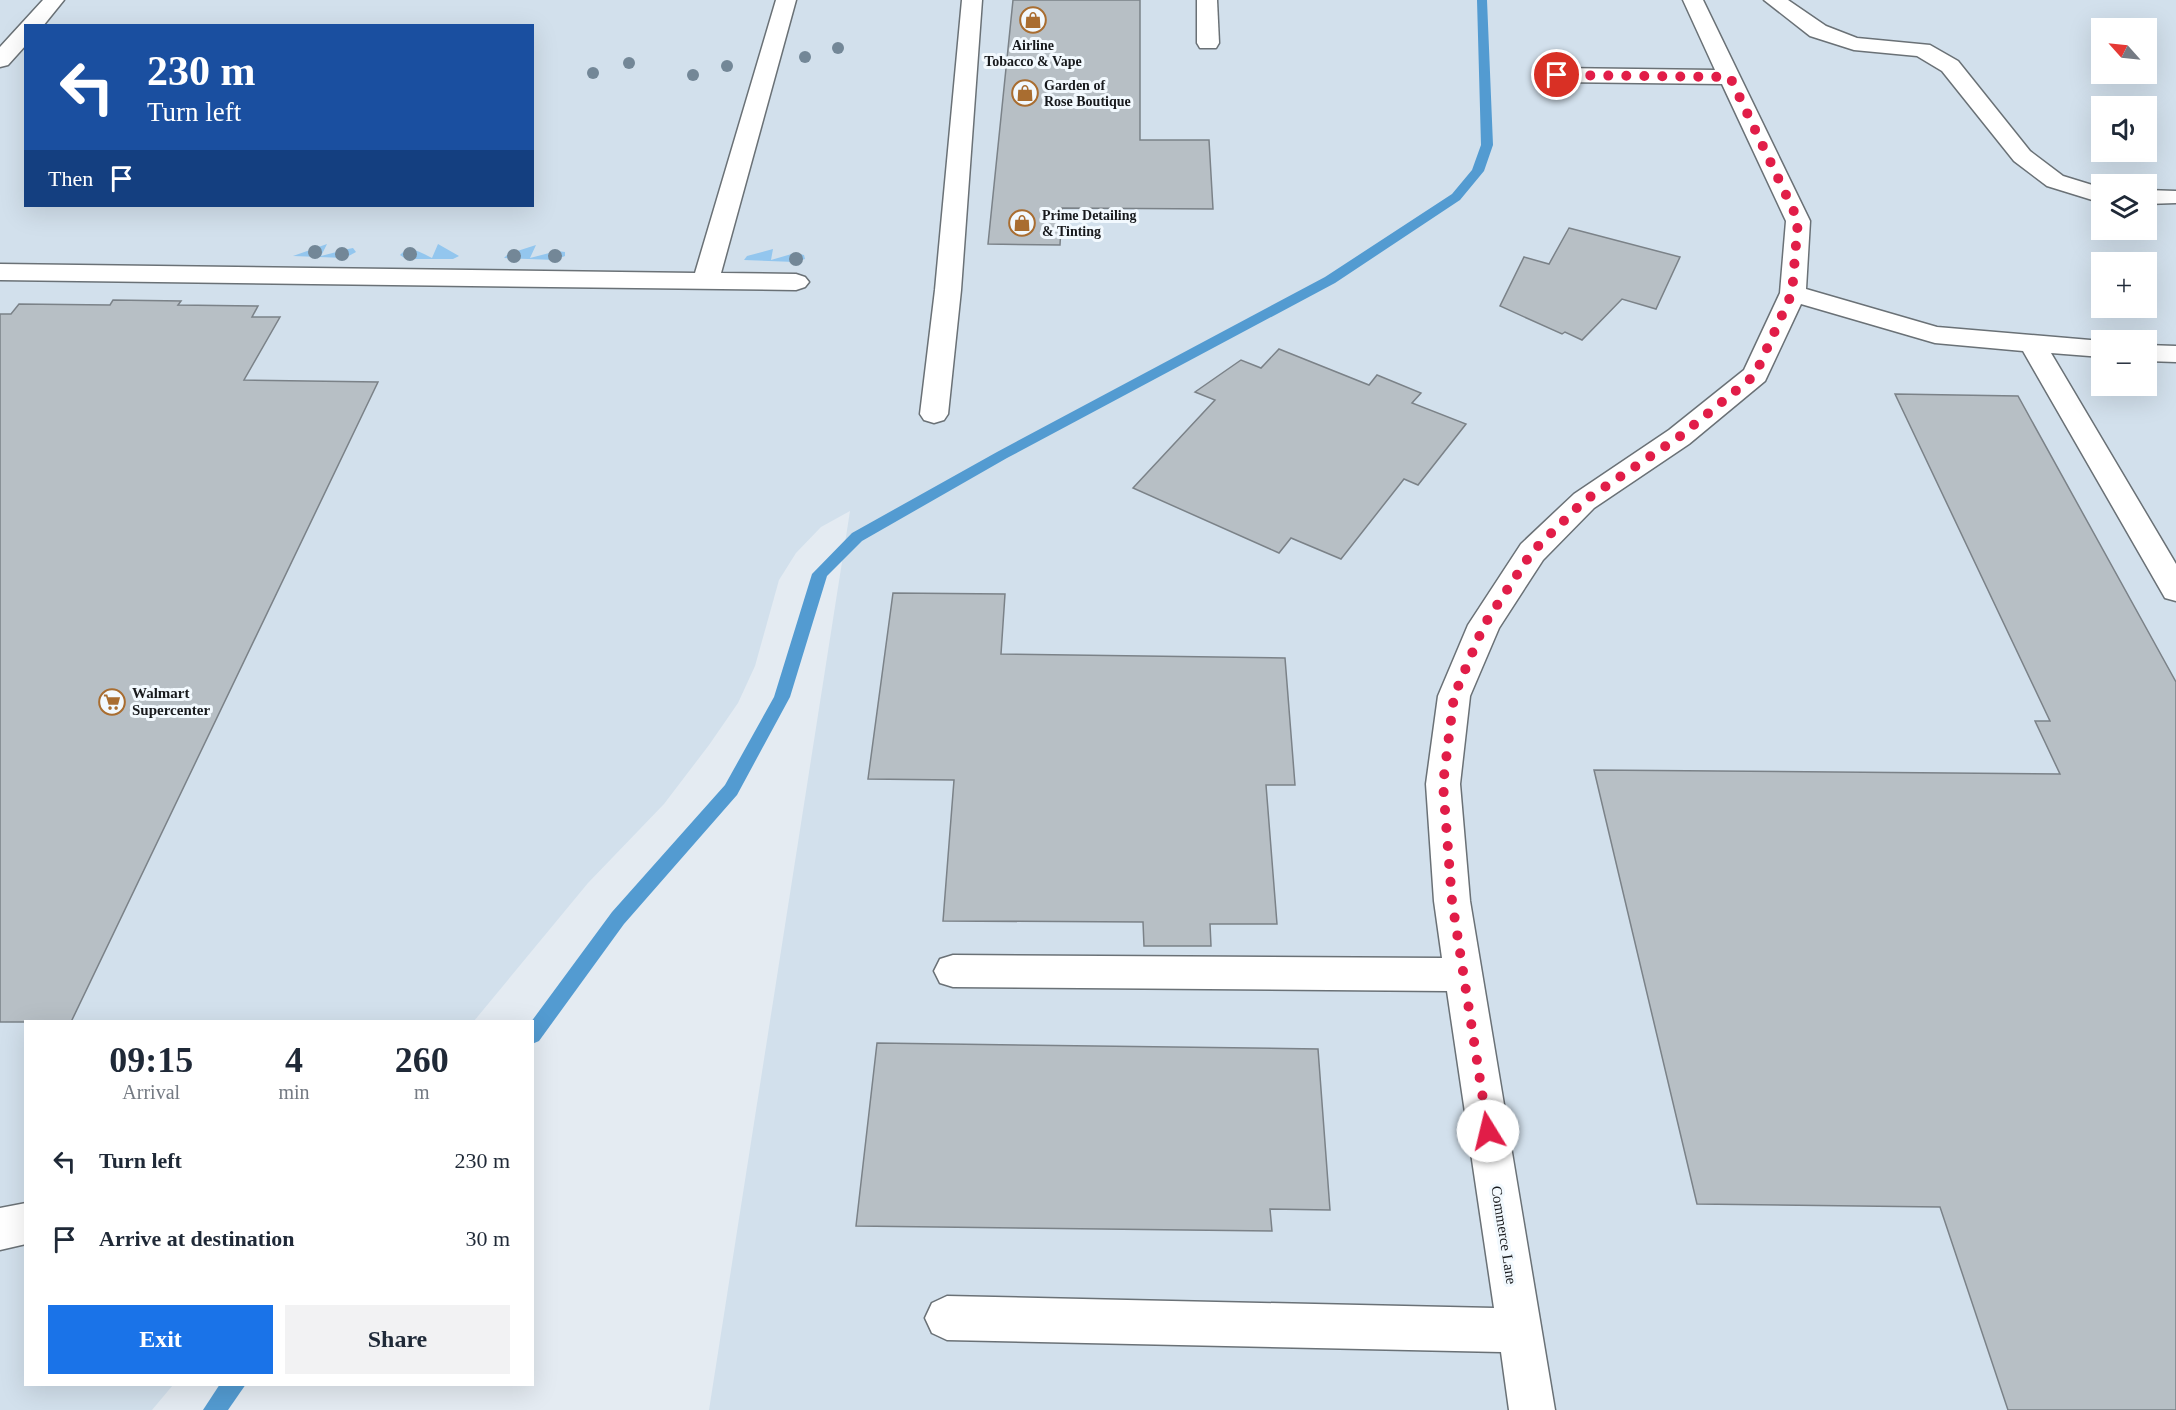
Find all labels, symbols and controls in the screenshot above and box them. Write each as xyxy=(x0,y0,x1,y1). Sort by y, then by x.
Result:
shop icon: Airline Tobacco & Vape xyxy=(1018,5,1048,35)
north arrow xyxy=(2091,18,2157,84)
map controls xyxy=(2091,18,2157,396)
place label: Airline Tobacco & Vape xyxy=(984,38,1082,69)
icon: left xyxy=(48,48,126,126)
text: 230 m xyxy=(147,48,256,94)
pin xyxy=(1531,49,1582,100)
icon: arrive xyxy=(1540,58,1573,91)
shop icon: Garden of Rose Boutique xyxy=(1010,78,1040,108)
place label: Garden of Rose Boutique xyxy=(1044,78,1131,109)
button: sound xyxy=(2091,96,2157,162)
text: Turn left xyxy=(147,97,241,127)
icon: arrive xyxy=(105,162,138,195)
text: Then xyxy=(48,166,93,191)
button: layers xyxy=(2091,174,2157,240)
shop icon: Prime Detailing & Tinting xyxy=(1007,208,1037,238)
place label: Prime Detailing & Tinting xyxy=(1042,208,1136,239)
button: + xyxy=(2091,252,2157,318)
button: − xyxy=(2091,330,2157,396)
place label: Walmart Supercenter xyxy=(132,685,210,718)
supermarket icon: Walmart Supercenter xyxy=(97,687,127,717)
text: 09:15 xyxy=(109,1040,193,1080)
text: 4 xyxy=(285,1040,303,1080)
text: 260 xyxy=(395,1040,449,1080)
text: Arrival xyxy=(122,1081,180,1103)
text: min xyxy=(278,1081,310,1103)
text: m xyxy=(414,1081,430,1103)
position arrow xyxy=(1456,1099,1520,1163)
icon: left xyxy=(48,1145,81,1178)
text: Turn left xyxy=(99,1148,182,1173)
text: 230 m xyxy=(454,1148,510,1173)
street label: Commerce Lane xyxy=(1488,1185,1520,1286)
icon: arrive xyxy=(48,1223,81,1256)
text: Arrive at destination xyxy=(99,1226,295,1251)
text: 30 m xyxy=(465,1226,510,1251)
button: Exit xyxy=(48,1305,273,1374)
button: Share xyxy=(285,1305,510,1374)

